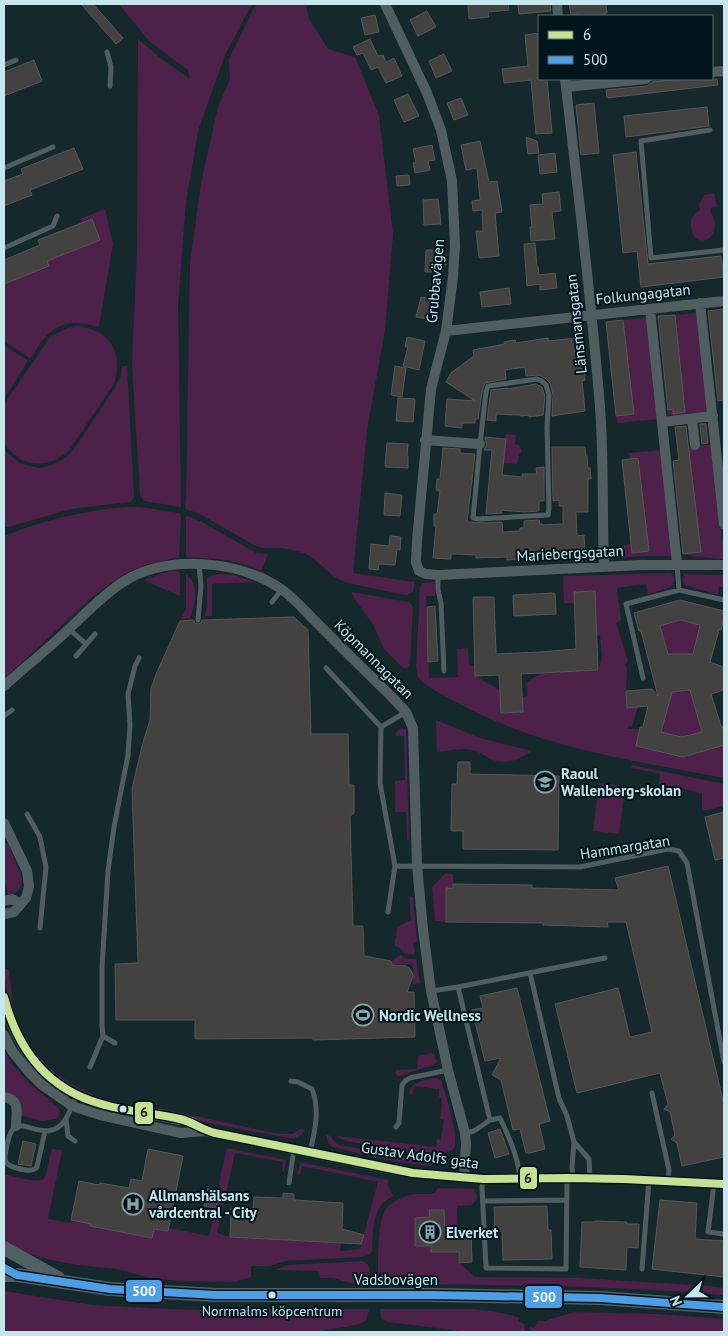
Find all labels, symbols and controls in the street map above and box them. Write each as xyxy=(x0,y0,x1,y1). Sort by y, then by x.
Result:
legend xyxy=(538,15,713,80)
text: 6 xyxy=(583,25,591,44)
text: 500 xyxy=(583,50,608,69)
street label: Grubbavägen xyxy=(422,238,448,324)
street label: Länsmansgatan xyxy=(561,273,591,375)
street label: Folkungagatan xyxy=(595,280,691,308)
street label: Mariebergsgatan xyxy=(516,541,624,565)
street label: Köpmannagatan xyxy=(330,615,418,703)
place label: Raoul Wallenberg-skolan xyxy=(561,764,681,800)
school or university icon: Raoul Wallenberg-skolan xyxy=(533,770,557,794)
street label: Hammargatan xyxy=(579,831,671,863)
sports icon: Nordic Wellness xyxy=(351,1003,375,1027)
place label: Nordic Wellness xyxy=(379,1006,481,1025)
line badge: 6 xyxy=(134,1101,154,1125)
text: 6 xyxy=(140,1103,148,1121)
unlabelled marker xyxy=(118,1104,128,1114)
street label: Gustav Adolfs gata xyxy=(360,1137,480,1173)
line badge: 6 xyxy=(519,1166,538,1190)
text: 6 xyxy=(524,1169,532,1187)
place label: Allmanshälsans vårdcentral - City xyxy=(148,1186,258,1222)
hospital icon: Allmanshälsans vårdcentral - City xyxy=(121,1192,145,1216)
building icon: Elverket xyxy=(418,1220,442,1244)
place label: Elverket xyxy=(446,1223,499,1242)
street label: Vadsbovägen xyxy=(353,1270,438,1289)
north arrow xyxy=(663,1271,713,1321)
line badge: 500 xyxy=(125,1279,163,1303)
text: 500 xyxy=(132,1282,156,1300)
line badge: 500 xyxy=(524,1285,563,1309)
text: 500 xyxy=(532,1288,556,1306)
marker: Norrmalms köpcentrum xyxy=(267,1290,277,1300)
text: N xyxy=(666,1293,686,1309)
place label: Norrmalms köpcentrum xyxy=(202,1302,342,1320)

